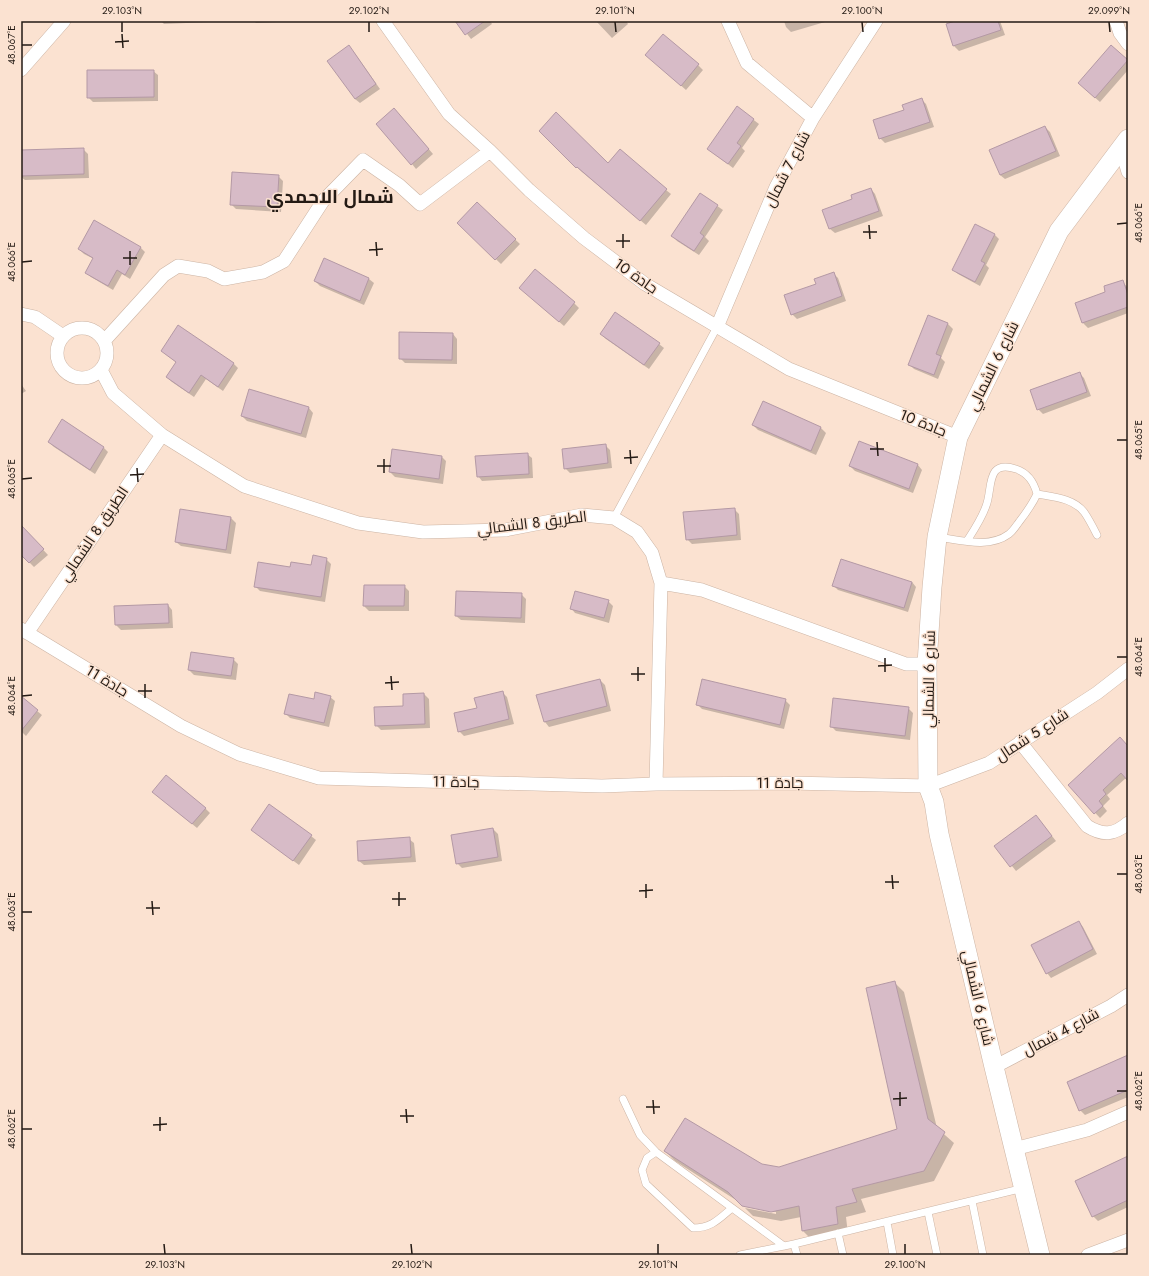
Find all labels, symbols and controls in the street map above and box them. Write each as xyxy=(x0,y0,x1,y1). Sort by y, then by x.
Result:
text: 29.103°N xyxy=(102,3,142,18)
text: 29.102°N xyxy=(349,3,389,18)
text: 29.101°N xyxy=(595,3,635,18)
text: 29.100°N xyxy=(842,3,882,18)
text: 29.099°N xyxy=(1088,3,1130,18)
text: 48.067°E xyxy=(4,25,19,65)
street label: شارع 7 شمال xyxy=(758,127,816,211)
district label: شمال الاحمدي xyxy=(266,183,394,212)
text: 48.066°E xyxy=(1131,203,1146,243)
text: 48.066°E xyxy=(4,242,19,282)
street label: جادة 10 xyxy=(610,253,662,299)
street label: شارع 6 الشمالي xyxy=(962,317,1025,415)
street label: جادة 10 xyxy=(896,404,950,442)
text: 48.065°E xyxy=(1131,420,1146,460)
text: 48.065°E xyxy=(4,459,19,499)
street label: الطريق 8 الشمالي xyxy=(54,482,135,587)
street label: الطريق 8 الشمالي xyxy=(476,505,588,542)
street label: شارع 6 الشمالي xyxy=(917,630,942,728)
text: 48.064°E xyxy=(1131,637,1146,677)
street label: جادة 11 xyxy=(81,660,133,702)
text: 48.064°E xyxy=(4,676,19,716)
street label: شارع 5 شمال xyxy=(991,703,1073,767)
street label: جادة 11 xyxy=(432,771,480,793)
street label: جادة 11 xyxy=(757,772,803,794)
text: 48.063°E xyxy=(1131,854,1146,894)
text: 48.063°E xyxy=(4,892,19,932)
street label: شارع 6 الشمالي xyxy=(955,948,1000,1048)
street label: شارع 4 شمال xyxy=(1019,1003,1103,1061)
text: 48.062°E xyxy=(1131,1071,1146,1111)
text: 48.062°E xyxy=(4,1109,19,1149)
text: 29.103°N xyxy=(145,1257,185,1272)
text: 29.102°N xyxy=(392,1257,432,1272)
text: 29.101°N xyxy=(638,1257,678,1272)
text: 29.100°N xyxy=(885,1257,925,1272)

